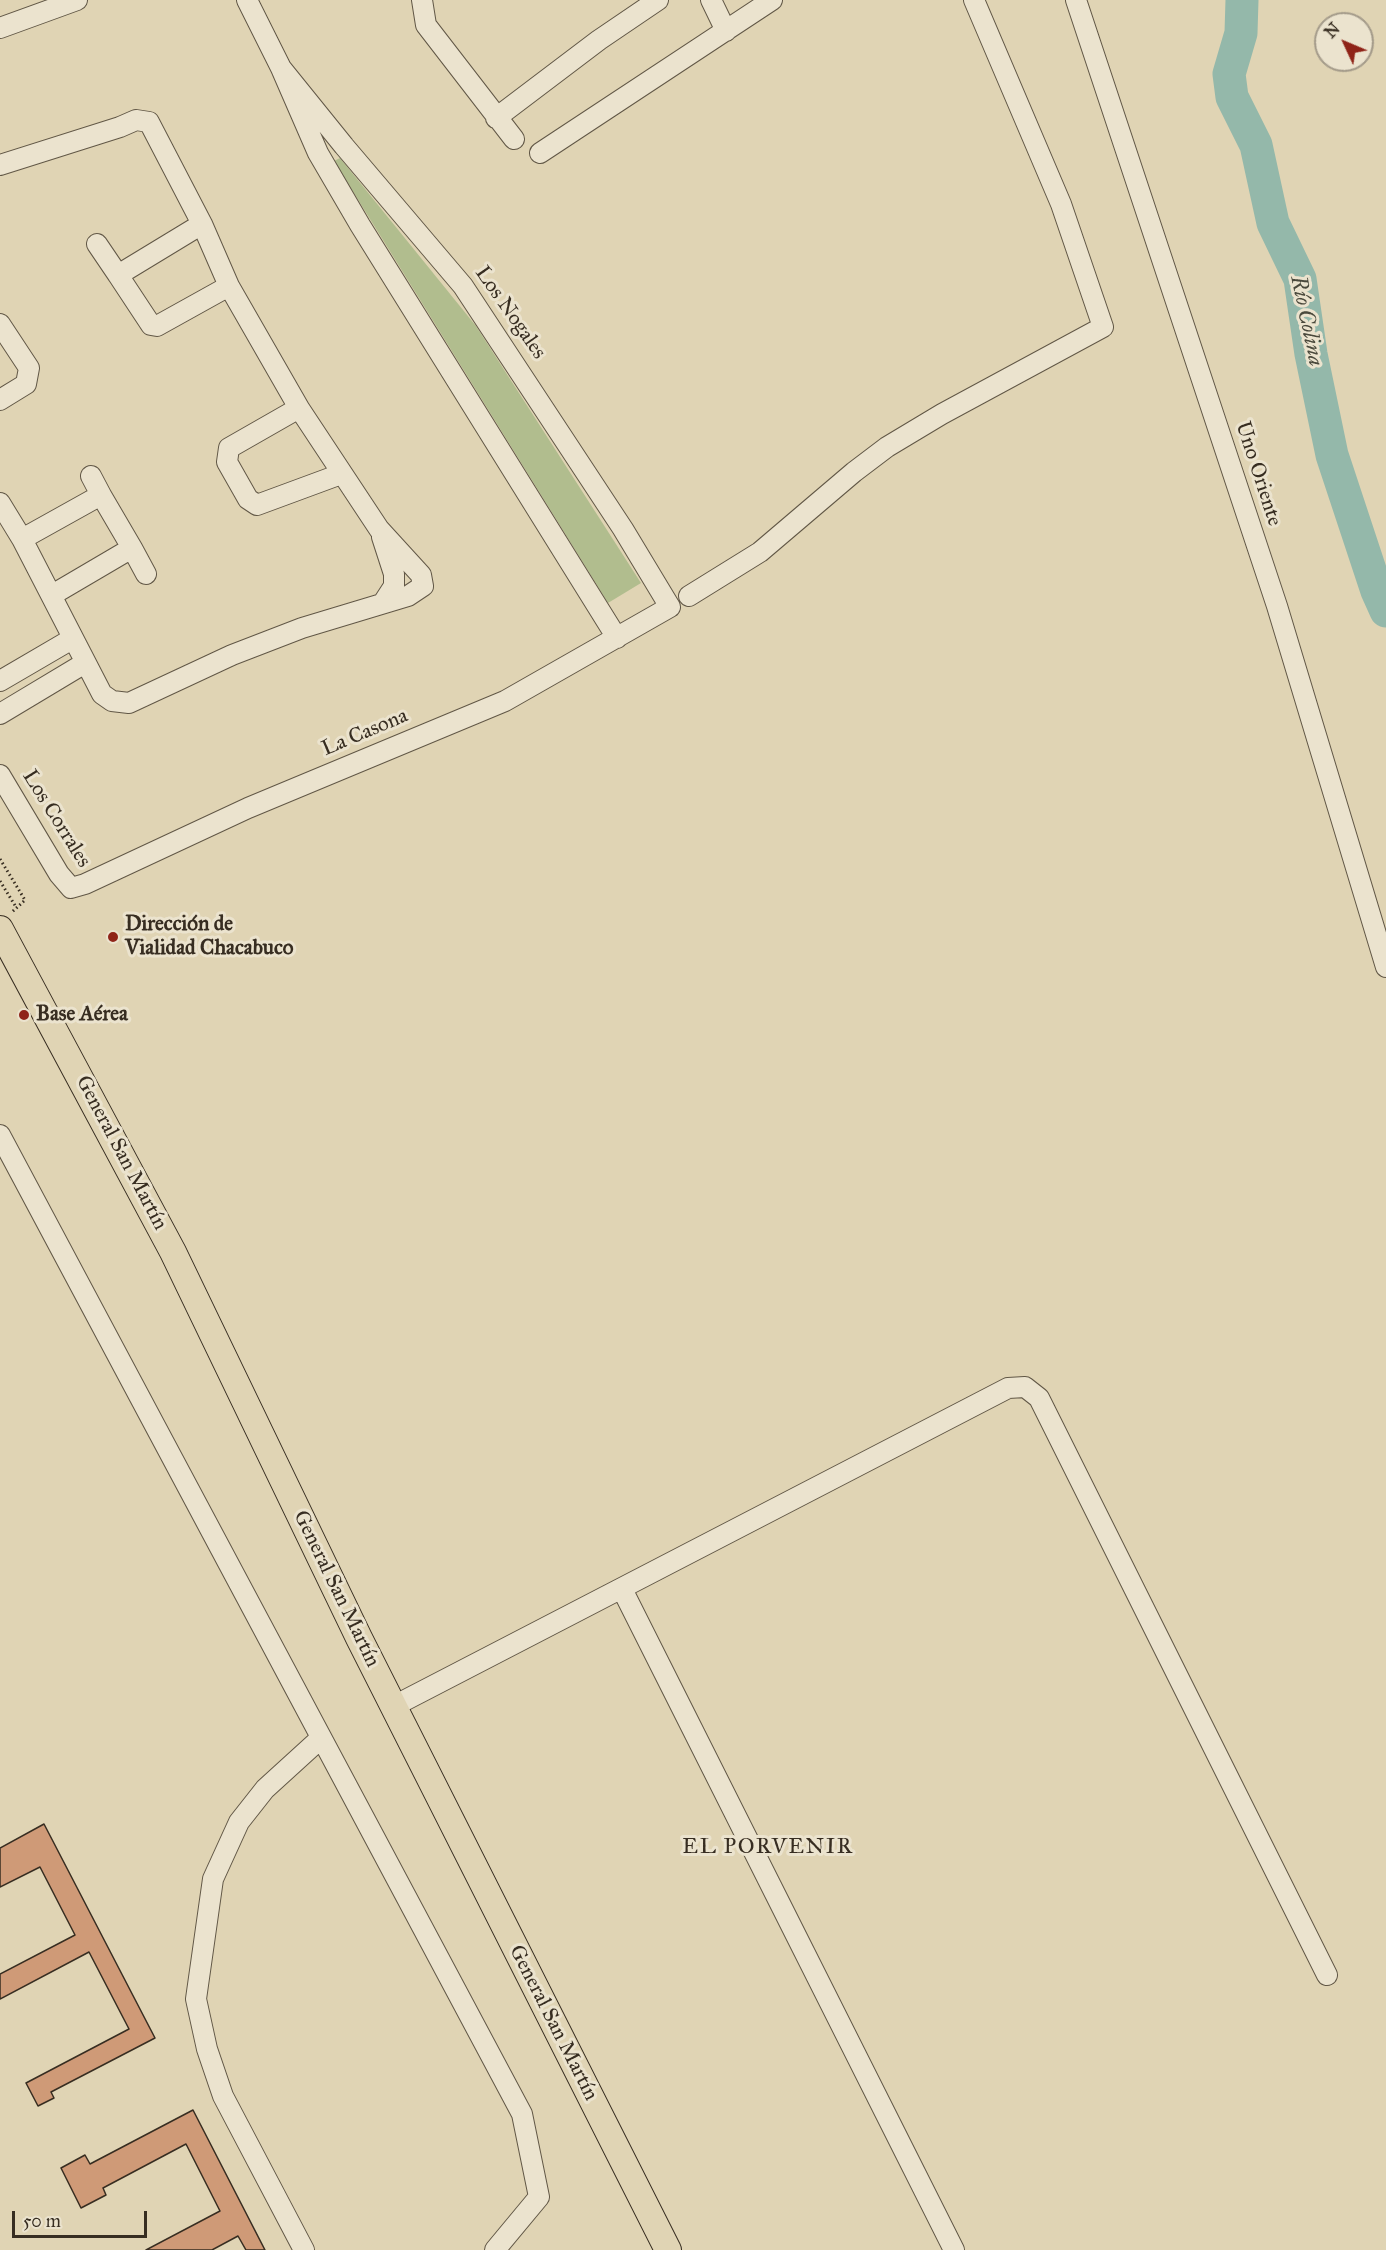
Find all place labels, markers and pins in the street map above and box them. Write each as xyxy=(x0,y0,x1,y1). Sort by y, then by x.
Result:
place label: Dirección de Vialidad Chacabuco xyxy=(125,912,294,962)
marker: Dirección de Vialidad Chacabuco xyxy=(106,930,120,944)
place label: Base Aérea xyxy=(36,1002,128,1028)
marker: Base Aérea xyxy=(17,1008,31,1022)

